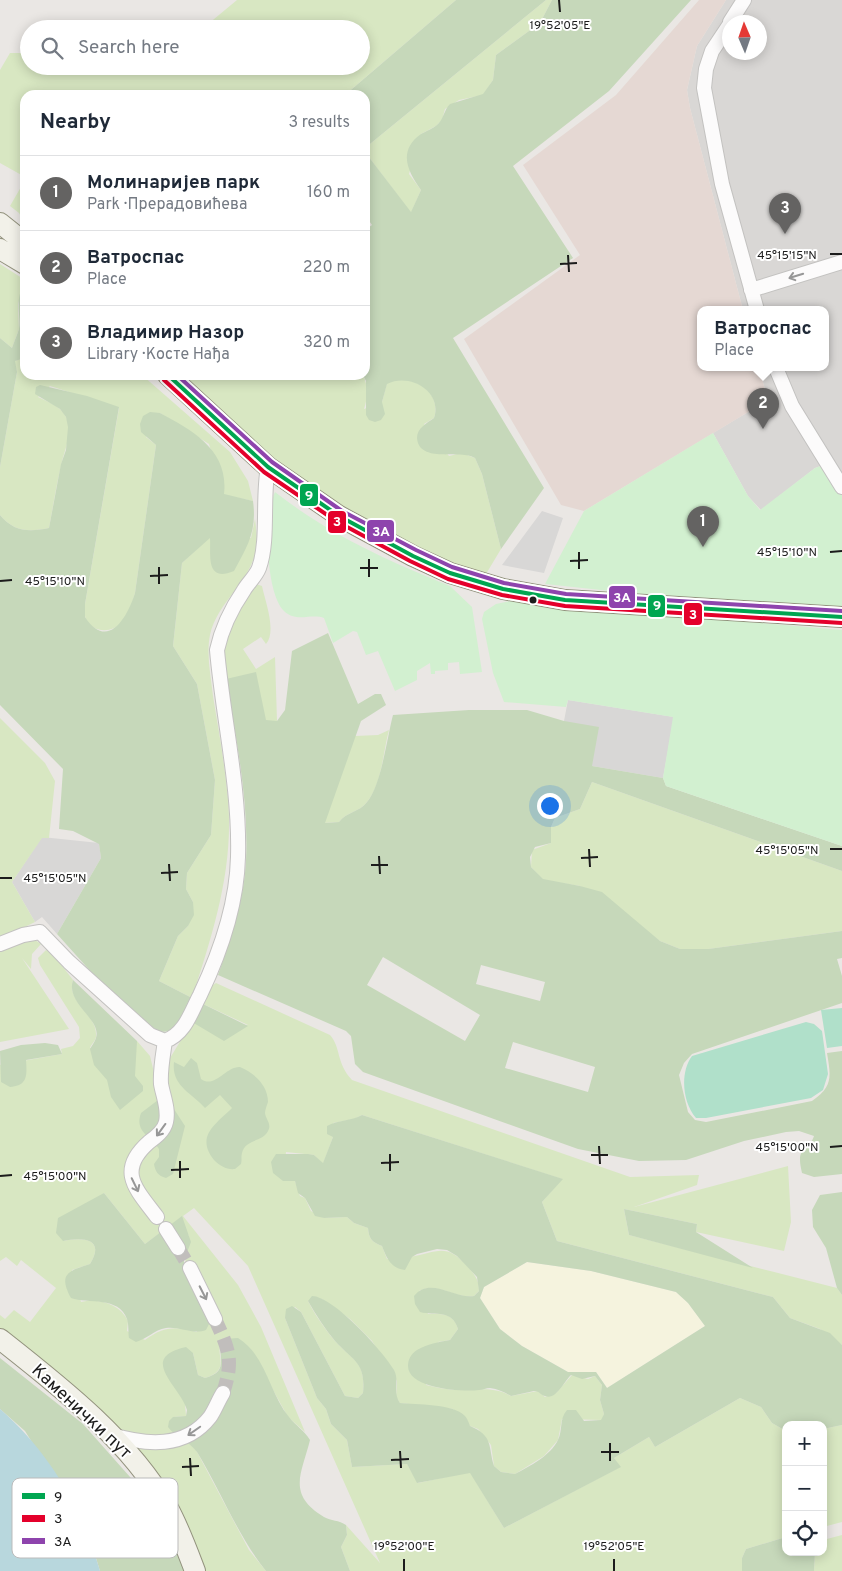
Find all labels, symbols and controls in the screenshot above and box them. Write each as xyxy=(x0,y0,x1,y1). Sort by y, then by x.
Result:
north arrow xyxy=(722,15,767,60)
text: 19°52'05"E xyxy=(529,18,591,34)
search box xyxy=(20,20,370,75)
icon: search xyxy=(38,34,66,62)
text: Search here xyxy=(78,36,180,60)
text: Nearby xyxy=(40,109,111,136)
text: 3 results xyxy=(288,113,350,133)
text: Молинаријев парк xyxy=(87,171,260,195)
text: 1 xyxy=(53,183,59,203)
text: 160 m xyxy=(307,183,350,203)
pin: 3 xyxy=(769,193,801,234)
text: Park · Прерадовићева xyxy=(87,195,247,215)
text: Ватроспас xyxy=(87,246,185,270)
text: 45°15'15"N xyxy=(757,248,817,264)
text: 2 xyxy=(51,258,61,278)
text: 220 m xyxy=(303,258,350,278)
text: Place xyxy=(87,270,127,290)
one-way arrow xyxy=(789,271,805,281)
popup xyxy=(697,306,829,371)
text: Ватроспас xyxy=(714,317,812,341)
text: Владимир Назор xyxy=(87,321,244,345)
text: 3 xyxy=(51,333,61,353)
text: 320 m xyxy=(303,333,350,353)
text: Place xyxy=(714,341,754,361)
text: Library · Косте Нађа xyxy=(87,345,230,365)
pin: 2 xyxy=(747,388,779,429)
line badge: 9 xyxy=(299,483,319,507)
text: 9 xyxy=(305,488,313,505)
pin: 1 xyxy=(687,506,719,547)
line badge: 3 xyxy=(327,510,347,534)
text: 3 xyxy=(333,514,341,531)
line badge: 3A xyxy=(366,519,395,543)
text: 3A xyxy=(372,524,390,541)
text: 45°15'10"N xyxy=(757,545,817,561)
text: 45°15'10"N xyxy=(25,574,85,590)
line badge: 3A xyxy=(608,585,636,609)
text: 3A xyxy=(613,590,631,607)
line badge: 9 xyxy=(647,594,666,618)
unlabelled marker xyxy=(528,595,538,605)
text: 9 xyxy=(653,598,661,615)
line badge: 3 xyxy=(683,602,703,626)
text: 3 xyxy=(689,607,697,624)
your location xyxy=(537,793,563,819)
text: 45°15'05"N xyxy=(756,843,818,859)
text: 45°15'05"N xyxy=(24,871,86,887)
one-way arrow xyxy=(156,1123,167,1136)
text: 45°15'00"N xyxy=(756,1140,818,1156)
text: 45°15'00"N xyxy=(24,1169,86,1185)
one-way arrow xyxy=(130,1177,140,1192)
one-way arrow xyxy=(199,1285,208,1300)
street label: Каменички пут xyxy=(26,1360,136,1464)
map controls xyxy=(782,1421,827,1556)
button: + xyxy=(782,1421,827,1466)
one-way arrow xyxy=(187,1426,201,1436)
button: − xyxy=(782,1466,827,1511)
legend xyxy=(12,1478,178,1558)
text: 9 xyxy=(54,1489,62,1506)
text: 3 xyxy=(54,1511,62,1528)
button: locate xyxy=(782,1511,827,1556)
text: 3A xyxy=(54,1534,72,1551)
text: 19°52'00"E xyxy=(373,1539,435,1555)
text: 19°52'05"E xyxy=(583,1539,645,1555)

